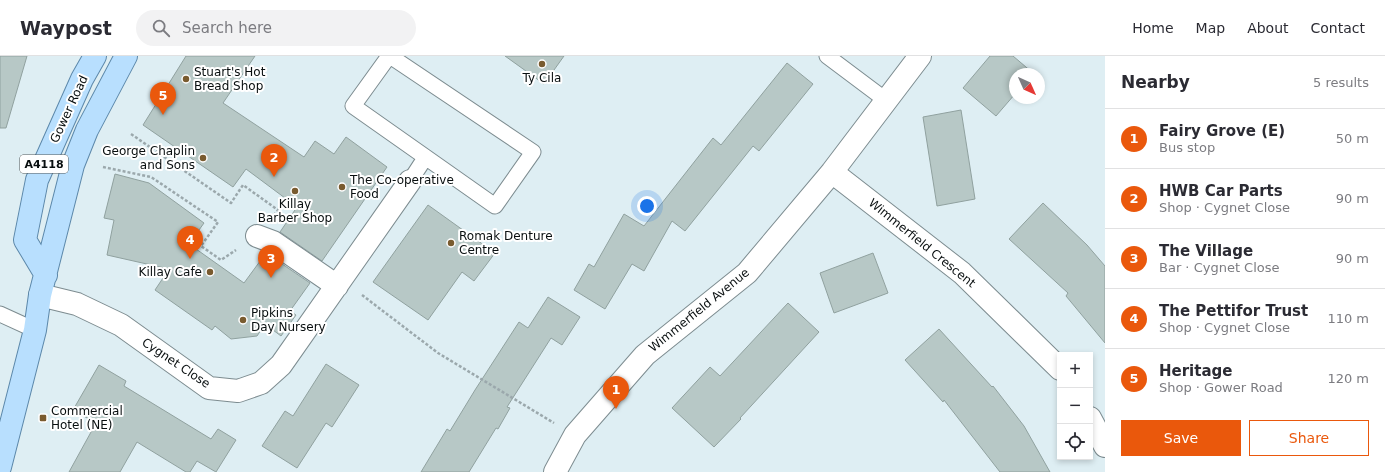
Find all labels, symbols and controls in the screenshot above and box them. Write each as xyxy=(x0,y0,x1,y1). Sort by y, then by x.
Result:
search box xyxy=(136,10,416,46)
text: Waypost xyxy=(20,17,112,39)
icon: search xyxy=(150,17,172,39)
text: Search here xyxy=(182,19,272,37)
text: Home xyxy=(1132,20,1174,36)
text: Map xyxy=(1196,20,1225,36)
text: About xyxy=(1247,20,1289,36)
text: Contact xyxy=(1311,20,1365,36)
marker: Ty Cila xyxy=(537,59,547,69)
place label: Stuart's Hot Bread Shop xyxy=(194,65,266,93)
north arrow xyxy=(1009,68,1045,104)
place label: Ty Cila xyxy=(522,71,561,85)
text: Nearby xyxy=(1121,72,1190,92)
street label: Gower Road xyxy=(47,73,91,145)
marker: Stuart's Hot Bread Shop xyxy=(181,74,191,84)
text: 5 results xyxy=(1313,75,1369,90)
pin: 5 xyxy=(150,82,176,115)
text: Fairy Grove (E) xyxy=(1159,122,1285,140)
text: 1 xyxy=(1129,131,1139,146)
text: 50 m xyxy=(1336,131,1369,146)
text: Bus stop xyxy=(1159,140,1215,155)
place label: George Chaplin and Sons xyxy=(102,144,195,172)
pin: 2 xyxy=(261,144,287,177)
marker: George Chaplin and Sons xyxy=(198,153,208,163)
road number: A4118 xyxy=(20,155,68,173)
place label: The Co-operative Food xyxy=(349,173,454,201)
marker: The Co-operative Food xyxy=(337,182,347,192)
text: HWB Car Parts xyxy=(1159,182,1283,200)
marker: Killay Barber Shop xyxy=(290,186,300,196)
text: 2 xyxy=(1129,191,1139,206)
text: 90 m xyxy=(1336,191,1369,206)
your location xyxy=(637,196,657,216)
street label: Wimmerfield Crescent xyxy=(866,196,978,291)
place label: Killay Barber Shop xyxy=(258,197,332,225)
text: Shop · Cygnet Close xyxy=(1159,200,1290,215)
pin: 4 xyxy=(177,226,203,259)
place label: Romak Denture Centre xyxy=(459,229,553,257)
marker: Romak Denture Centre xyxy=(446,238,456,248)
text: The Village xyxy=(1159,242,1253,260)
pin: 3 xyxy=(258,245,284,278)
text: 3 xyxy=(1129,251,1139,266)
text: 90 m xyxy=(1336,251,1369,266)
text: Bar · Cygnet Close xyxy=(1159,260,1280,275)
place label: Killay Cafe xyxy=(139,265,202,279)
street label: Wimmerfield Avenue xyxy=(646,265,752,355)
marker: Killay Cafe xyxy=(205,267,215,277)
text: The Pettifor Trust xyxy=(1159,302,1308,320)
place label: Pipkins Day Nursery xyxy=(251,306,326,334)
text: 4 xyxy=(1129,311,1139,326)
text: 110 m xyxy=(1327,311,1369,326)
marker: Pipkins Day Nursery xyxy=(238,315,248,325)
text: Shop · Cygnet Close xyxy=(1159,320,1290,335)
street label: Cygnet Close xyxy=(139,335,213,391)
map controls xyxy=(1057,352,1093,460)
button: + xyxy=(1057,352,1093,388)
text: Heritage xyxy=(1159,362,1232,380)
text: 5 xyxy=(1129,371,1139,386)
text: 120 m xyxy=(1327,371,1369,386)
pin: 1 xyxy=(603,376,629,409)
text: Shop · Gower Road xyxy=(1159,380,1283,395)
button: − xyxy=(1057,388,1093,424)
place label: Commercial Hotel (NE) xyxy=(51,404,123,432)
marker: Commercial Hotel (NE) xyxy=(38,413,48,423)
button: Save xyxy=(1121,420,1241,456)
button: Share xyxy=(1249,420,1369,456)
button: locate xyxy=(1057,424,1093,460)

